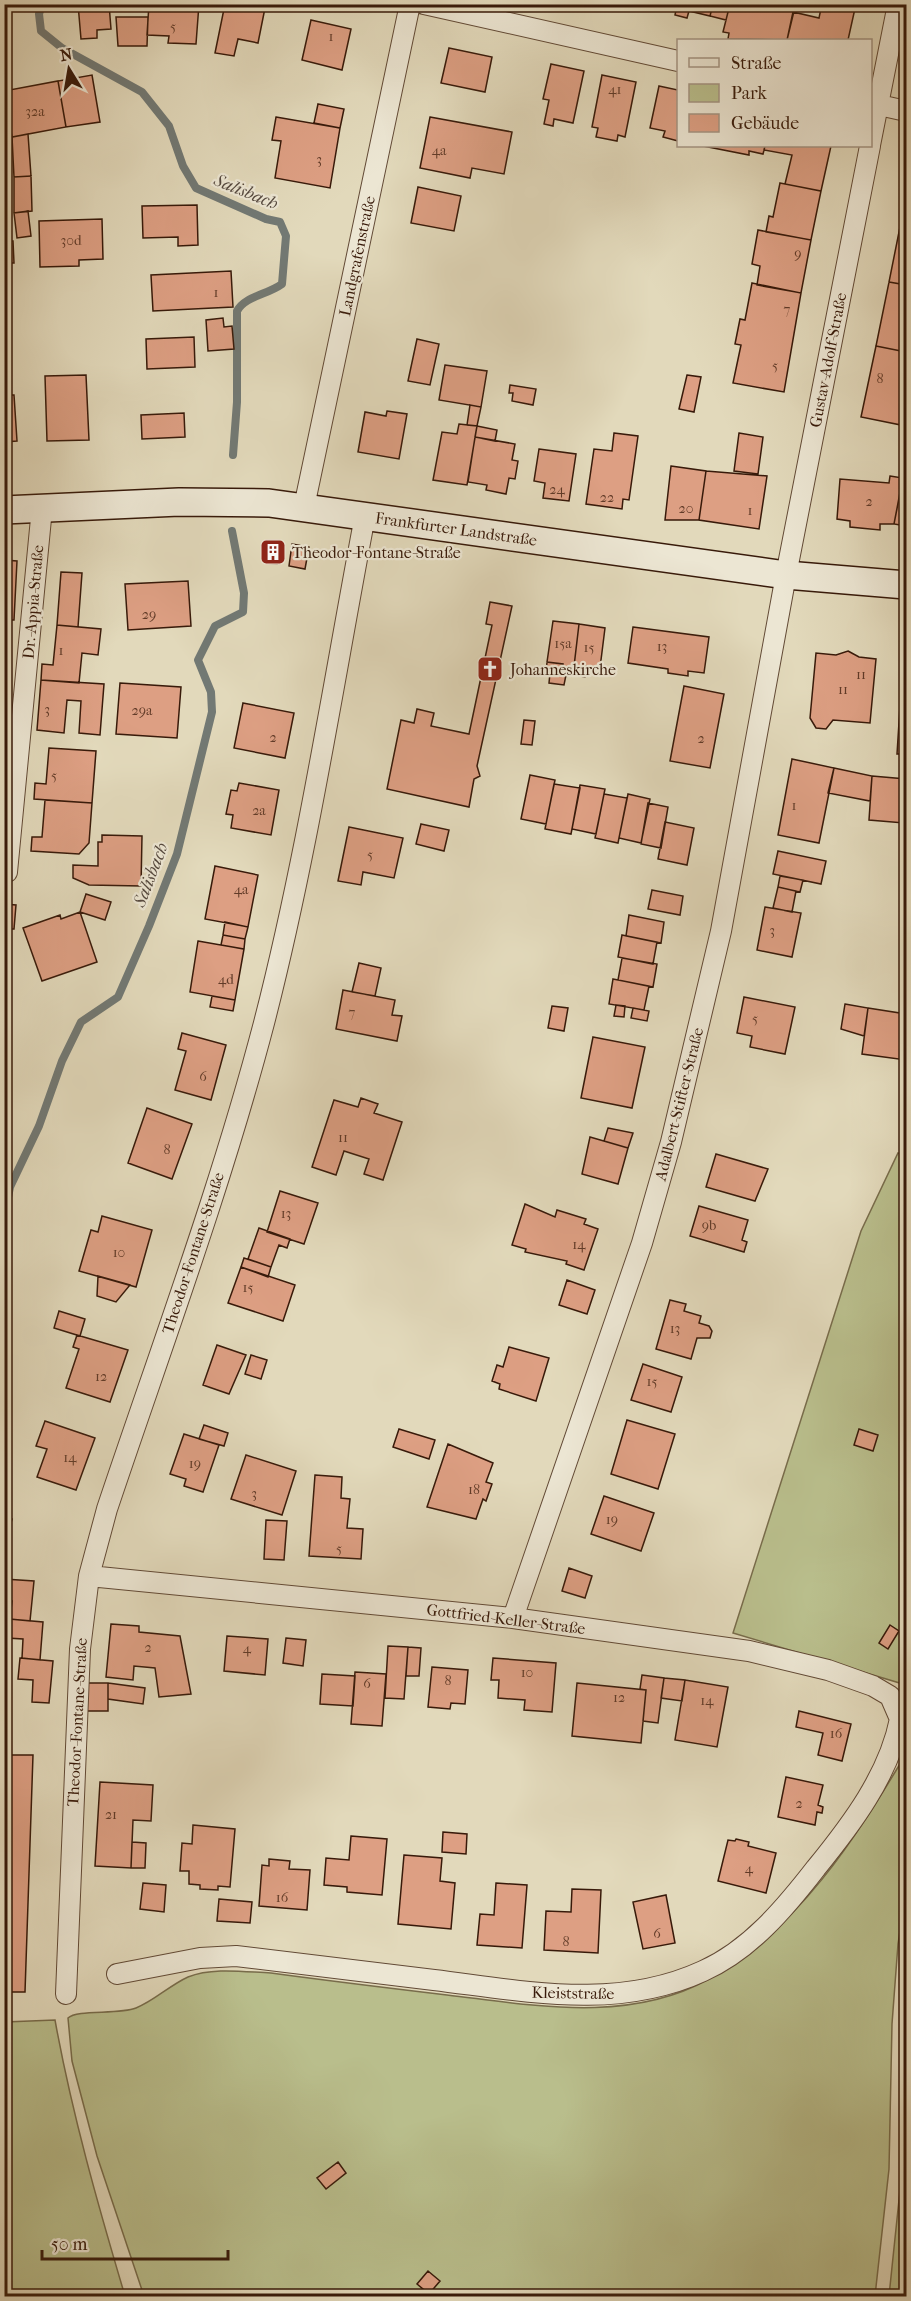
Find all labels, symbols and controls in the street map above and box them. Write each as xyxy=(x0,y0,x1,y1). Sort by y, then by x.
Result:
house number: 5 xyxy=(170,18,176,35)
house number: 1 xyxy=(329,28,334,45)
north arrow xyxy=(39,39,99,99)
legend xyxy=(677,39,872,147)
text: N xyxy=(58,44,75,65)
text: Straße xyxy=(731,53,782,74)
house number: 41 xyxy=(608,81,622,98)
text: Park xyxy=(731,83,768,104)
house number: 32a xyxy=(25,103,45,120)
text: Gebäude xyxy=(731,113,799,134)
house number: 4a xyxy=(432,142,447,159)
house number: 3 xyxy=(316,151,322,168)
water label: Salisbach xyxy=(210,169,281,214)
street label: Landgrafenstraße xyxy=(335,194,379,318)
house number: 30d xyxy=(60,232,82,249)
house number: 9 xyxy=(794,245,802,262)
house number: 1 xyxy=(214,284,219,301)
street label: Gustav-Adolf-Straße xyxy=(806,291,850,429)
house number: 7 xyxy=(784,301,791,318)
house number: 5 xyxy=(772,357,778,374)
house number: 8 xyxy=(876,370,884,387)
house number: 24 xyxy=(549,481,565,498)
house number: 22 xyxy=(600,489,614,506)
house number: 2 xyxy=(865,493,873,510)
house number: 20 xyxy=(679,500,693,517)
house number: 1 xyxy=(748,502,753,519)
street label: Frankfurter Landstraße xyxy=(374,508,538,550)
building icon: Theodor-Fontane-Straße xyxy=(258,537,288,567)
place label: Theodor-Fontane-Straße xyxy=(292,543,461,562)
street label: Dr.-Appia-Straße xyxy=(19,544,47,660)
house number: 29 xyxy=(142,606,156,623)
house number: 15a xyxy=(554,635,572,652)
house number: 13 xyxy=(657,638,667,655)
house number: 15 xyxy=(584,639,595,656)
house number: 1 xyxy=(59,642,64,659)
church icon: Johanneskirche xyxy=(475,654,505,684)
place label: Johanneskirche xyxy=(508,660,616,679)
house number: 11 xyxy=(856,666,866,683)
house number: 11 xyxy=(838,681,848,698)
house number: 3 xyxy=(44,701,50,718)
house number: 29a xyxy=(131,702,153,719)
house number: 2 xyxy=(269,729,277,746)
house number: 2 xyxy=(697,730,705,747)
house number: 5 xyxy=(51,767,57,784)
house number: 1 xyxy=(792,797,797,814)
house number: 2a xyxy=(252,802,266,819)
water label: Salisbach xyxy=(129,840,173,911)
house number: 5 xyxy=(367,846,373,863)
house number: 4a xyxy=(234,881,249,898)
house number: 3 xyxy=(769,922,775,939)
house number: 4d xyxy=(218,971,234,988)
house number: 7 xyxy=(349,1004,356,1021)
house number: 5 xyxy=(752,1010,758,1027)
street label: Adalbert-Stifter-Straße xyxy=(651,1025,707,1184)
house number: 6 xyxy=(199,1068,207,1085)
house number: 11 xyxy=(338,1129,348,1146)
house number: 8 xyxy=(163,1141,171,1158)
street label: Theodor-Fontane-Straße xyxy=(158,1170,228,1336)
house number: 13 xyxy=(281,1205,291,1222)
house number: 9b xyxy=(702,1217,716,1234)
house number: 14 xyxy=(572,1236,586,1253)
house number: 10 xyxy=(113,1244,125,1261)
house number: 15 xyxy=(243,1279,254,1296)
house number: 13 xyxy=(670,1320,680,1337)
house number: 12 xyxy=(95,1368,107,1385)
house number: 15 xyxy=(647,1373,658,1390)
house number: 14 xyxy=(63,1449,77,1466)
house number: 19 xyxy=(189,1455,201,1472)
house number: 18 xyxy=(468,1481,480,1498)
house number: 3 xyxy=(251,1485,257,1502)
house number: 19 xyxy=(606,1511,618,1528)
house number: 5 xyxy=(336,1540,342,1557)
street label: Gottfried-Keller-Straße xyxy=(425,1600,587,1638)
street label: Theodor-Fontane-Straße xyxy=(63,1637,91,1807)
house number: 2 xyxy=(144,1639,152,1656)
house number: 4 xyxy=(243,1640,252,1657)
house number: 10 xyxy=(521,1664,533,1681)
house number: 8 xyxy=(444,1672,452,1689)
house number: 6 xyxy=(363,1675,371,1692)
house number: 12 xyxy=(613,1689,625,1706)
house number: 14 xyxy=(700,1692,714,1709)
house number: 16 xyxy=(830,1725,843,1742)
house number: 2 xyxy=(795,1795,803,1812)
house number: 21 xyxy=(105,1806,117,1823)
house number: 4 xyxy=(745,1860,754,1877)
house number: 16 xyxy=(276,1889,289,1906)
house number: 6 xyxy=(653,1925,661,1942)
house number: 8 xyxy=(562,1933,570,1950)
street label: Kleiststraße xyxy=(531,1983,615,2003)
scale bar xyxy=(42,2223,228,2261)
text: 50 m xyxy=(51,2234,88,2255)

